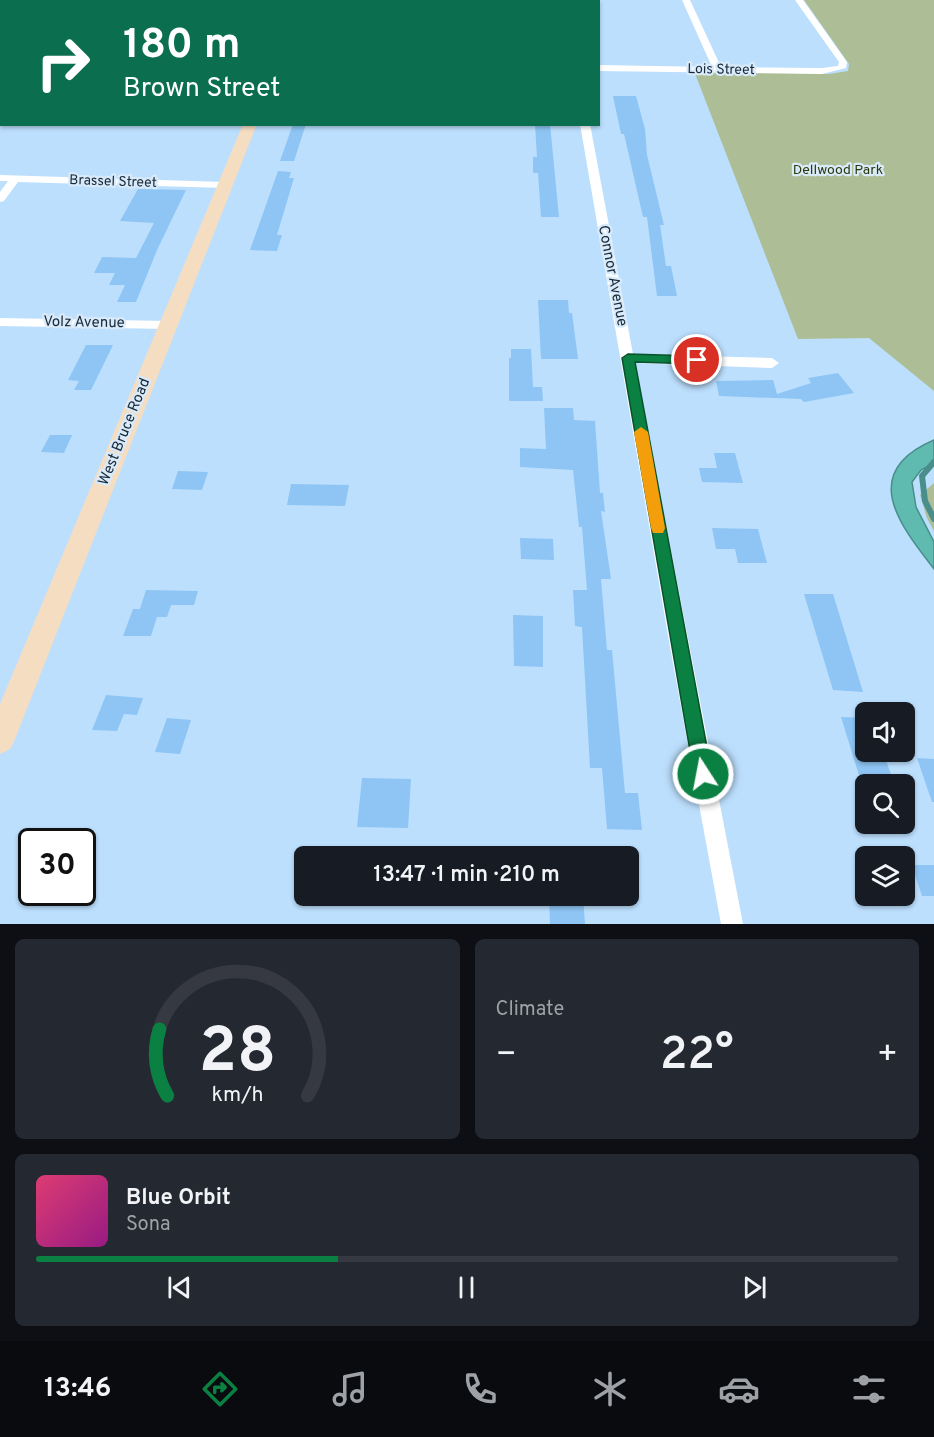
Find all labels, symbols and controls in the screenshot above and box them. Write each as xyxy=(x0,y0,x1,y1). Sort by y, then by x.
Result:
text: 180 m xyxy=(123,20,240,73)
icon: right xyxy=(24,24,102,102)
street label: Lois Street xyxy=(687,61,755,79)
text: Brown Street xyxy=(123,72,281,106)
park label: Dellwood Park xyxy=(793,162,883,179)
street label: Brassel Street xyxy=(69,172,157,192)
street label: Connor Avenue xyxy=(593,224,631,328)
street label: Volz Avenue xyxy=(43,313,125,333)
pin xyxy=(671,334,722,385)
icon: arrive xyxy=(680,343,713,376)
street label: West Bruce Road xyxy=(95,376,155,488)
map controls xyxy=(855,702,915,906)
button: sound xyxy=(855,702,915,762)
position arrow xyxy=(671,742,735,806)
button: search xyxy=(855,774,915,834)
speed limit sign: 30 xyxy=(18,828,96,906)
button: layers xyxy=(855,846,915,906)
text: 13:47 · 1 min · 210 m xyxy=(373,862,560,889)
text: Climate xyxy=(496,997,564,1023)
text: 28 xyxy=(199,1015,276,1094)
text: 22° xyxy=(660,1028,734,1085)
text: − xyxy=(496,1035,517,1077)
text: + xyxy=(877,1035,898,1077)
text: km/h xyxy=(211,1082,263,1109)
text: Blue Orbit xyxy=(126,1185,231,1212)
text: Sona xyxy=(126,1212,171,1238)
icon: previous xyxy=(163,1271,196,1304)
icon: pause xyxy=(450,1271,483,1304)
icon: next xyxy=(738,1271,771,1304)
icon: directions xyxy=(199,1368,241,1410)
icon: music xyxy=(329,1368,371,1410)
icon: phone xyxy=(459,1368,501,1410)
icon: climate xyxy=(589,1368,631,1410)
icon: car xyxy=(718,1368,760,1410)
icon: filters xyxy=(848,1368,890,1410)
text: 13:46 xyxy=(44,1372,111,1406)

